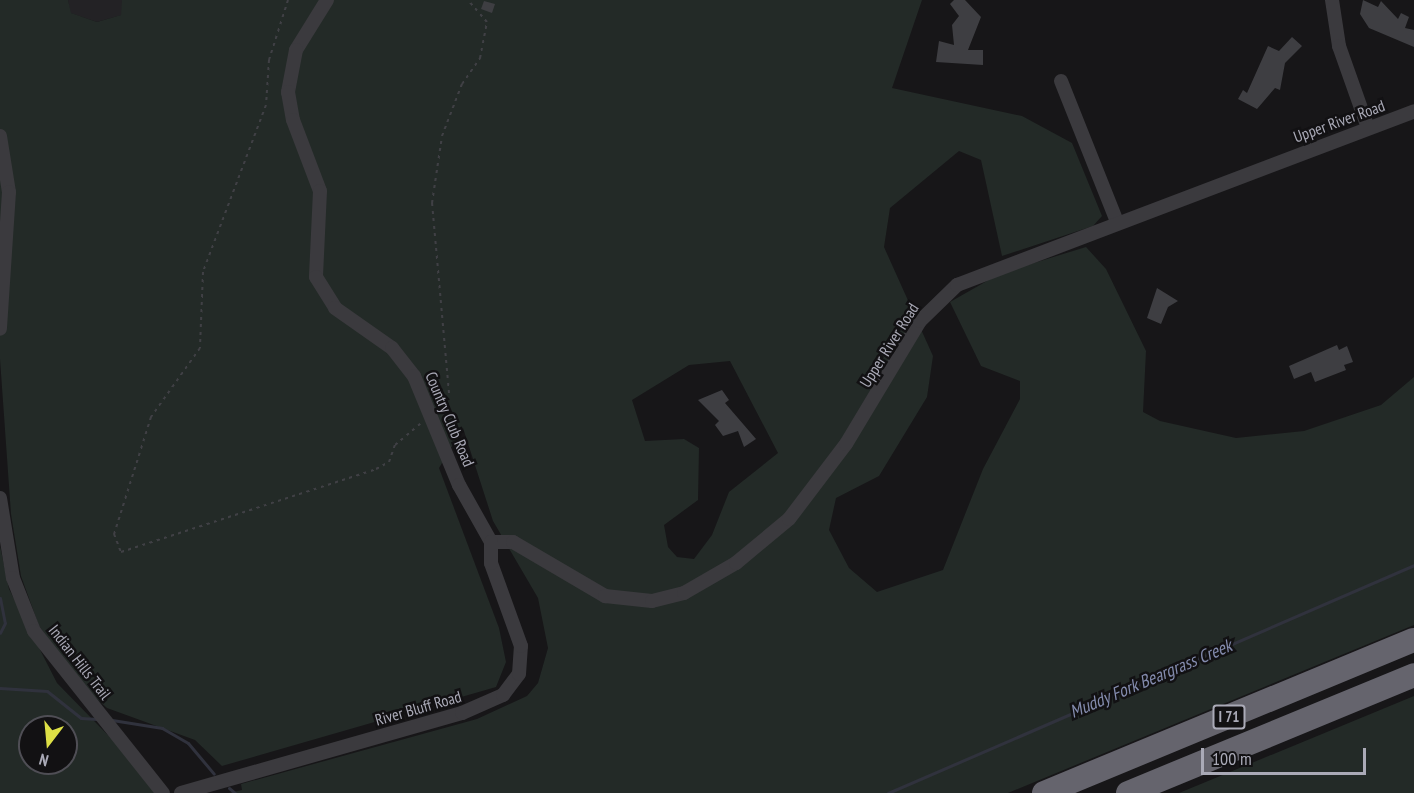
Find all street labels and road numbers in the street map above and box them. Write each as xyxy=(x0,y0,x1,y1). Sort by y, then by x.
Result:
street label: Upper River Road xyxy=(1291,96,1387,146)
street label: Upper River Road xyxy=(856,299,922,391)
street label: Country Club Road xyxy=(421,368,479,470)
street label: Indian Hills Trail xyxy=(45,621,115,703)
street label: River Bluff Road xyxy=(373,687,463,729)
road number: I 71 xyxy=(1212,705,1246,729)

